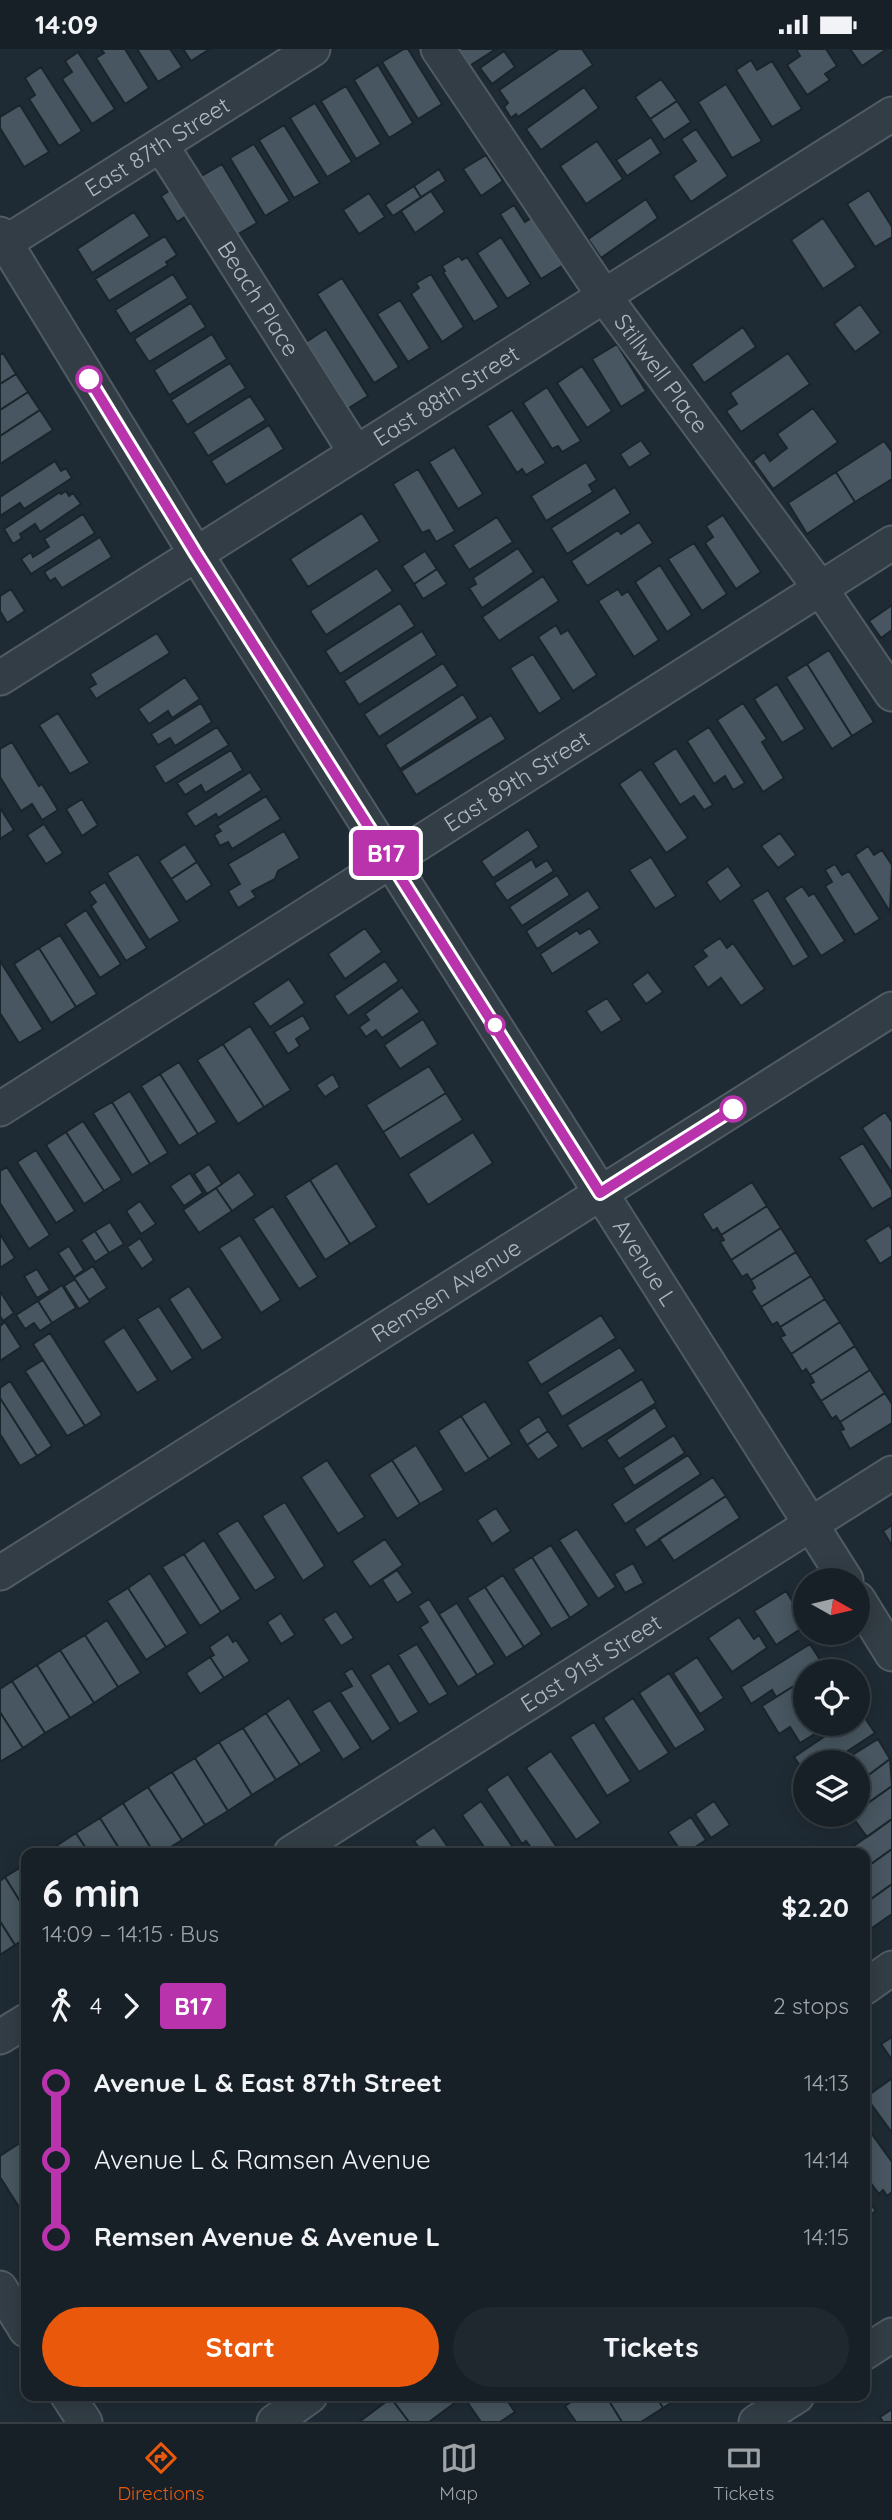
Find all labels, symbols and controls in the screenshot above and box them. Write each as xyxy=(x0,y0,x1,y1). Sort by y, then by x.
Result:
text: 14:09 xyxy=(35,8,98,41)
street label: East 87th Street xyxy=(79,90,235,203)
street label: Beach Place xyxy=(211,235,306,362)
street label: Stillwell Place xyxy=(608,308,715,439)
street label: East 88th Street xyxy=(368,338,524,452)
unlabelled marker xyxy=(76,366,102,392)
street label: East 89th Street xyxy=(438,724,595,838)
line badge: B17 xyxy=(346,830,426,876)
text: B17 xyxy=(367,838,405,868)
unlabelled marker xyxy=(485,1015,505,1035)
unlabelled marker xyxy=(720,1096,746,1122)
street label: Avenue L xyxy=(607,1213,684,1311)
street label: Remsen Avenue xyxy=(366,1232,526,1348)
north arrow xyxy=(793,1568,870,1645)
map controls xyxy=(793,1568,870,1827)
street label: East 91st Street xyxy=(515,1607,667,1718)
button: locate xyxy=(793,1659,870,1736)
button: layers xyxy=(793,1750,870,1827)
text: 6 min xyxy=(42,1869,140,1917)
text: $2.20 xyxy=(781,1891,849,1924)
text: 14:09 – 14:15 · Bus xyxy=(42,1919,219,1948)
icon: walk xyxy=(42,1987,80,2025)
icon: forward xyxy=(112,1987,150,2025)
text: 4 xyxy=(90,1991,102,2020)
text: B17 xyxy=(174,1991,212,2021)
text: 2 stops xyxy=(773,1991,849,2020)
text: Avenue L & East 87th Street xyxy=(94,2066,442,2099)
text: 14:13 xyxy=(804,2068,849,2097)
text: Avenue L & Ramsen Avenue xyxy=(94,2143,431,2176)
text: 14:14 xyxy=(804,2145,849,2174)
text: Remsen Avenue & Avenue L xyxy=(94,2220,440,2253)
text: 14:15 xyxy=(803,2222,849,2251)
button: Start xyxy=(42,2307,439,2387)
button: Tickets xyxy=(453,2307,849,2387)
tab: Directions xyxy=(117,2439,205,2505)
tab: Map xyxy=(439,2439,478,2505)
tab: Tickets xyxy=(713,2439,775,2505)

